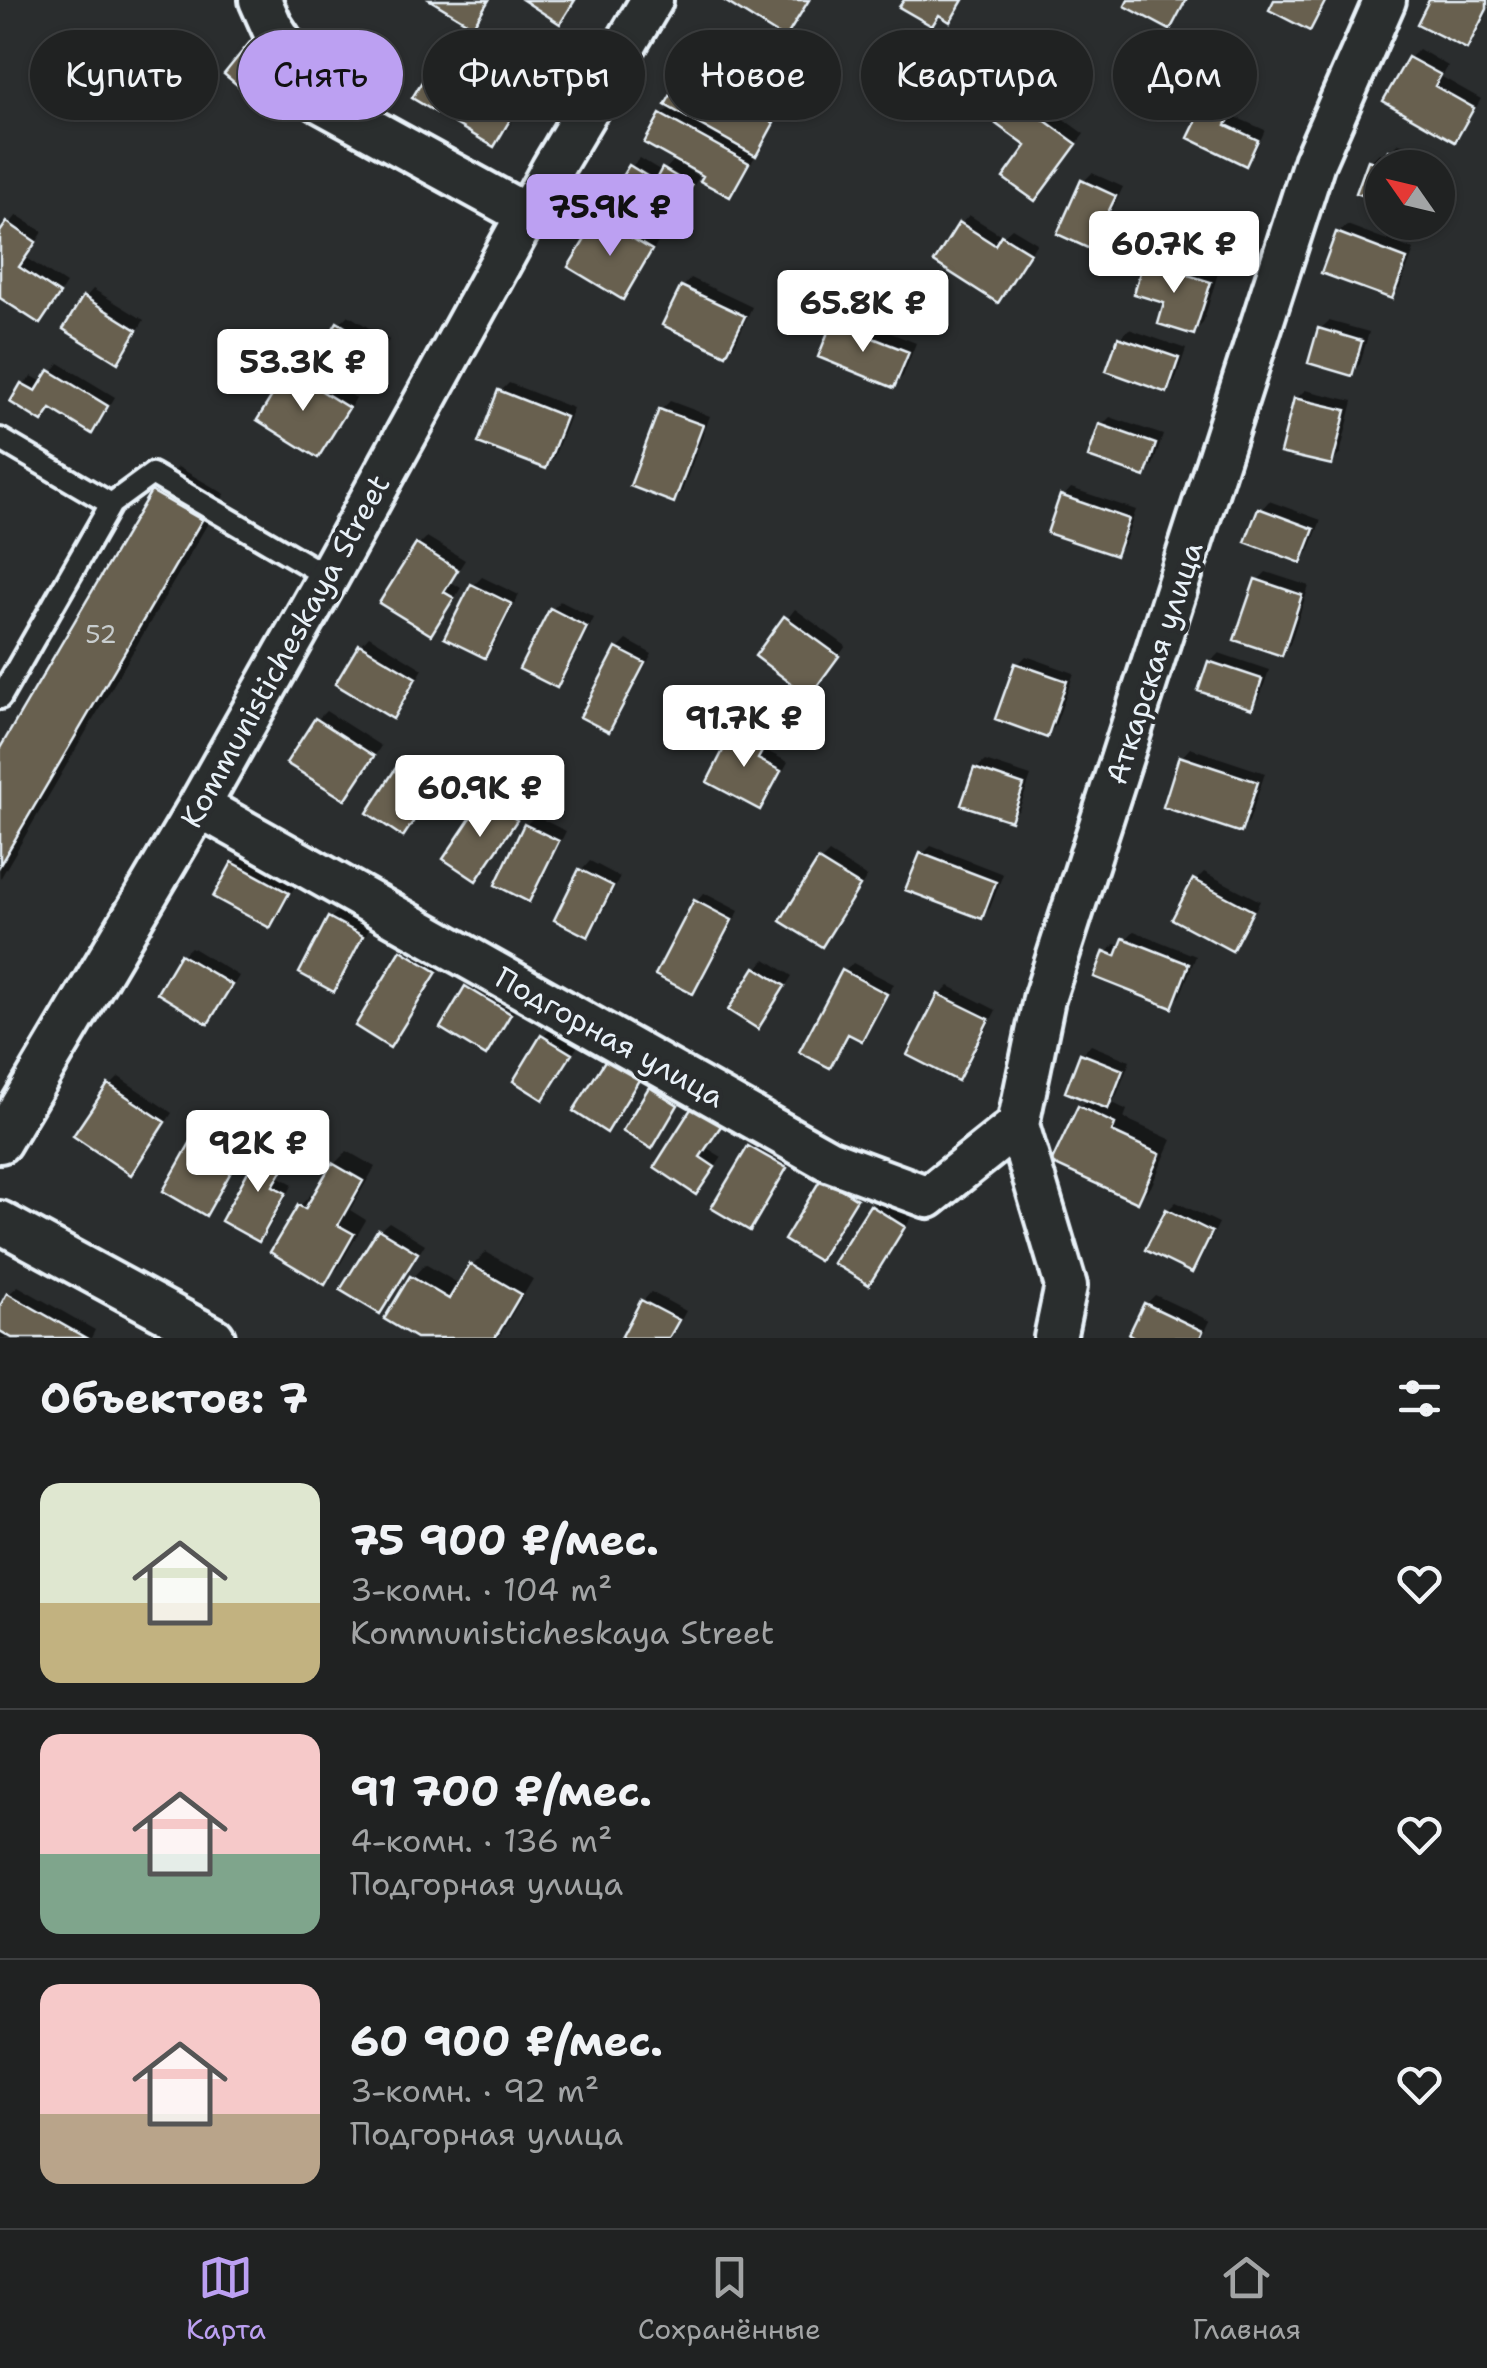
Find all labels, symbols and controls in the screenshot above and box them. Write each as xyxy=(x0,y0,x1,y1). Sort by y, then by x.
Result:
chip: Купить xyxy=(30,30,218,120)
chip: Снять xyxy=(238,30,403,120)
chip: Фильтры xyxy=(423,30,645,120)
chip: Новое xyxy=(665,30,841,120)
chip: Квартира xyxy=(861,30,1093,120)
chip: Дом xyxy=(1113,30,1257,120)
north arrow xyxy=(1365,150,1455,240)
map controls xyxy=(1365,150,1455,240)
pin: 75.9K ₽ xyxy=(518,174,702,259)
text: 75.9K ₽ xyxy=(548,185,672,228)
pin: 60.7K ₽ xyxy=(1082,211,1266,296)
text: 60.7K ₽ xyxy=(1111,222,1237,265)
pin: 65.8K ₽ xyxy=(771,270,955,355)
text: 65.8K ₽ xyxy=(799,281,927,324)
pin: 53.3K ₽ xyxy=(211,329,395,414)
text: 53.3K ₽ xyxy=(239,340,367,383)
street label: Kommunisticheskaya Street xyxy=(171,467,399,835)
street label: Аткарская улица xyxy=(1095,536,1213,790)
house number: 52 xyxy=(85,617,117,651)
pin: 91.7K ₽ xyxy=(652,685,836,770)
text: 91.7K ₽ xyxy=(685,696,803,739)
pin: 60.9K ₽ xyxy=(388,755,572,840)
text: 60.9K ₽ xyxy=(417,766,543,809)
street label: Подгорная улица xyxy=(488,957,732,1117)
pin: 92K ₽ xyxy=(188,1110,328,1195)
text: 92K ₽ xyxy=(208,1121,308,1164)
text: Объектов: 7 xyxy=(40,1370,308,1426)
icon: filters xyxy=(1392,1371,1447,1426)
text: 75 900 ₽/мес. xyxy=(350,1512,659,1568)
icon: home xyxy=(120,1523,240,1643)
icon: heart xyxy=(1392,1556,1447,1611)
text: 3-комн. · 104 m² xyxy=(350,1568,612,1611)
text: Kommunisticheskaya Street xyxy=(350,1611,775,1654)
text: 91 700 ₽/мес. xyxy=(350,1763,652,1819)
icon: home xyxy=(120,1774,240,1894)
icon: heart xyxy=(1392,1807,1447,1862)
text: 4-комн. · 136 m² xyxy=(350,1819,612,1862)
text: Подгорная улица xyxy=(350,1862,623,1905)
text: 60 900 ₽/мес. xyxy=(350,2013,663,2069)
icon: home xyxy=(120,2024,240,2144)
icon: heart xyxy=(1392,2057,1447,2112)
text: 3-комн. · 92 m² xyxy=(350,2069,599,2112)
text: Подгорная улица xyxy=(350,2112,623,2155)
tab: Карта xyxy=(186,2250,266,2348)
tab: Сохранённые xyxy=(638,2250,821,2348)
tab: Главная xyxy=(1193,2250,1301,2348)

